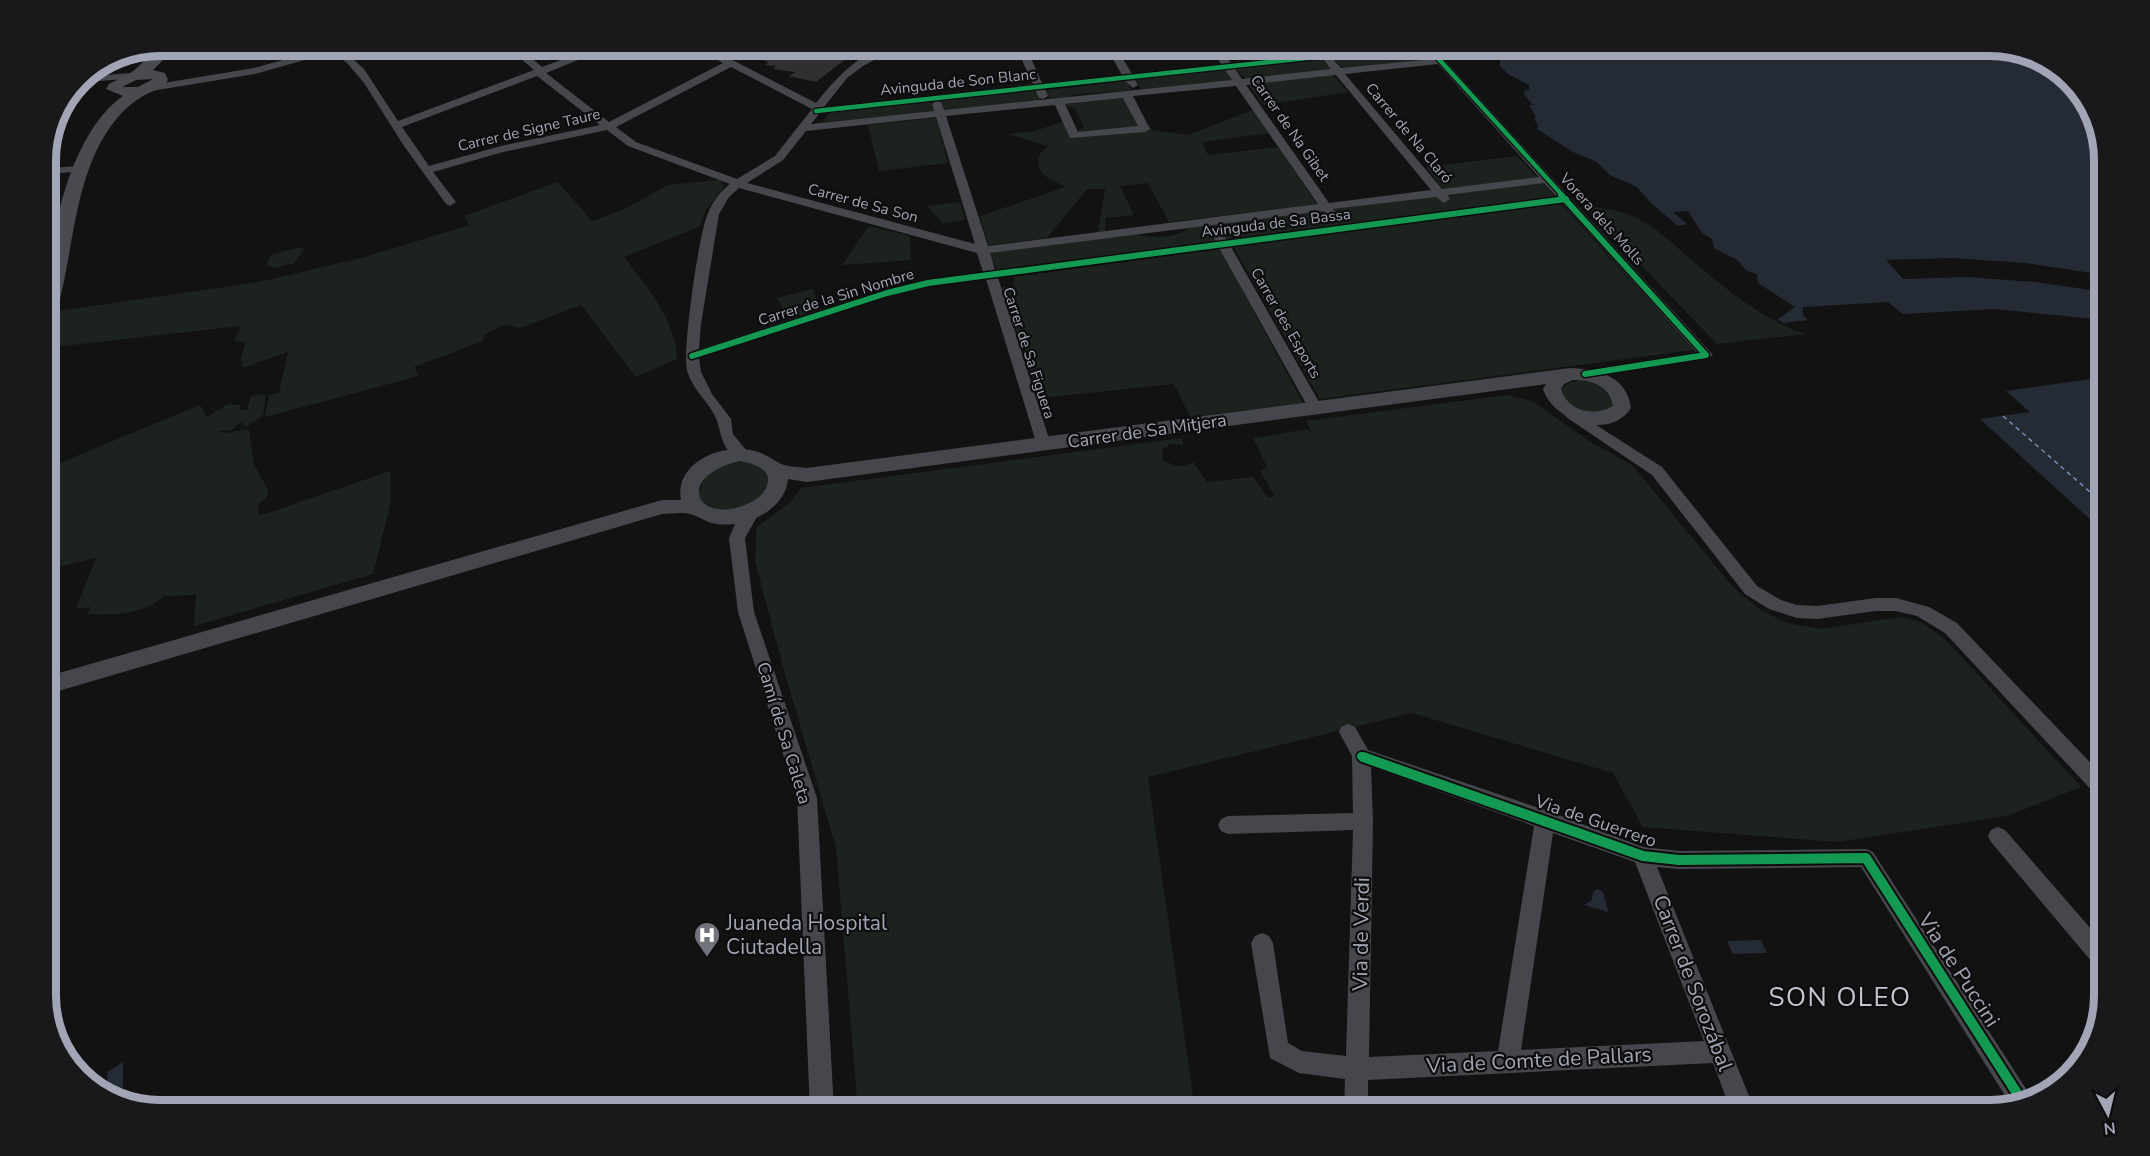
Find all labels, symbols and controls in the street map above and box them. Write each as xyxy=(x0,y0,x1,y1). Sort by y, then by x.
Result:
street label: Avinguda de Son Blanc xyxy=(879,64,1037,100)
street label: Carrer de Na Gibet xyxy=(1246,71,1335,186)
street label: Carrer de Na Claró xyxy=(1361,79,1457,187)
street label: Carrer de Signe Taure xyxy=(456,104,602,156)
street label: Vorera dels Molls xyxy=(1555,168,1649,269)
street label: Carrer de Sa Son xyxy=(806,179,920,227)
street label: Avinguda de Sa Bassa xyxy=(1200,204,1352,242)
street label: Carrer de la Sin Nombre xyxy=(756,264,916,330)
street label: Carrer des Esports xyxy=(1246,264,1326,382)
street label: Carrer de Sa Figuera xyxy=(998,285,1060,421)
street label: Carrer de Sa Mitjera xyxy=(1066,408,1228,454)
street label: Camí de Sa Caleta xyxy=(751,659,817,807)
street label: Via de Guerrero xyxy=(1531,789,1660,853)
street label: Via de Verdi xyxy=(1346,877,1376,992)
street label: Carrer de Sorozábal xyxy=(1646,891,1740,1076)
street label: Via de Puccini xyxy=(1911,907,2006,1032)
place label: Juaneda Hospital Ciutadella xyxy=(725,909,888,961)
hospital icon: Juaneda Hospital Ciutadella xyxy=(692,920,722,958)
district label: SON OLEO xyxy=(1769,980,1911,1015)
street label: Via de Comte de Pallars xyxy=(1425,1040,1652,1080)
north arrow xyxy=(2078,1084,2138,1144)
text: N xyxy=(2102,1116,2117,1140)

